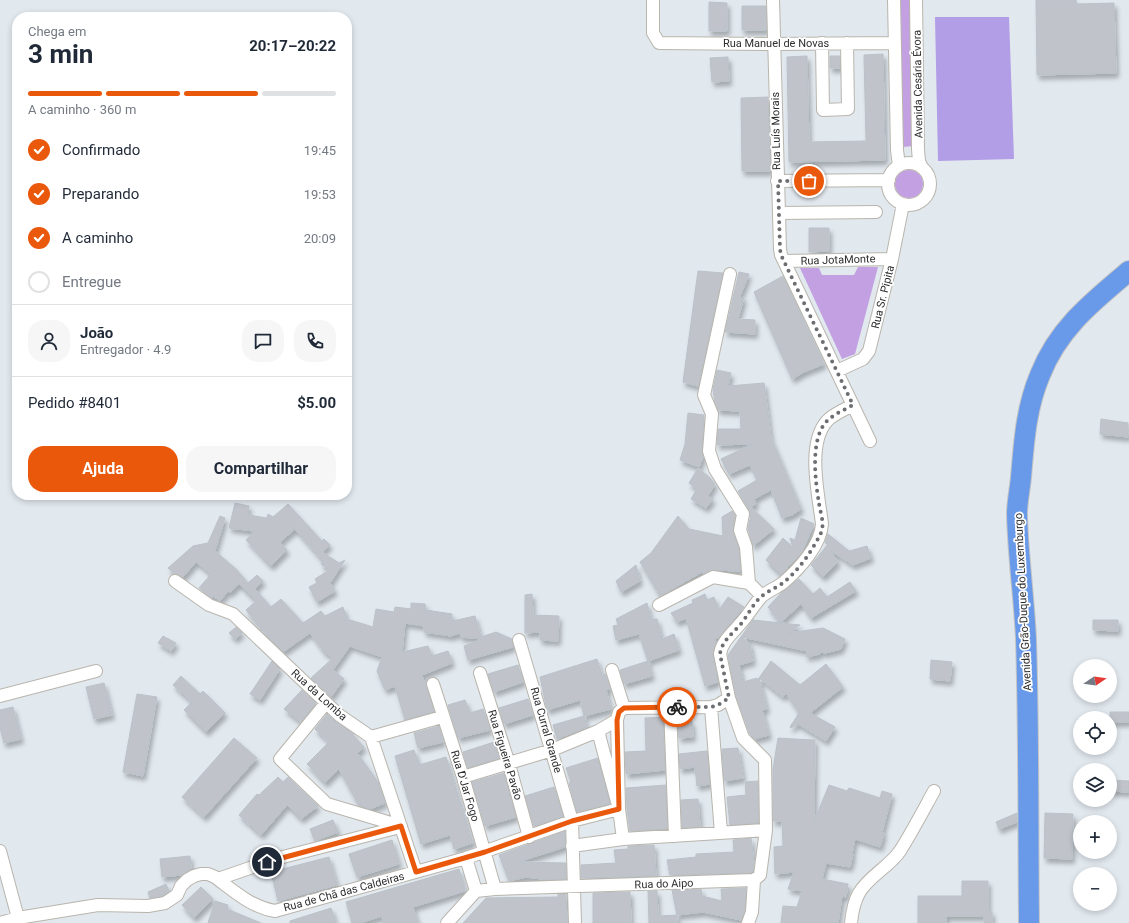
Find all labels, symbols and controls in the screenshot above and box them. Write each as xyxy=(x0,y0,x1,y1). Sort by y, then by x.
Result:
text: Chega em xyxy=(28,24,86,39)
street label: Avenida Cesária Évora xyxy=(911,30,925,138)
text: 20:17–20:22 xyxy=(249,37,336,55)
street label: Rua Manuel de Novas xyxy=(723,37,829,50)
text: 3 min xyxy=(28,39,93,69)
street label: Rua Luís Morais xyxy=(769,91,783,170)
text: A caminho · 360 m xyxy=(28,102,136,117)
icon: check xyxy=(28,139,50,161)
text: Confirmado xyxy=(62,141,140,159)
text: 19:45 xyxy=(304,143,336,158)
pin xyxy=(792,164,826,198)
icon: bag xyxy=(798,170,820,192)
icon: check xyxy=(28,183,50,205)
text: Preparando xyxy=(62,185,139,203)
text: 19:53 xyxy=(304,187,336,202)
icon: check xyxy=(28,227,50,249)
text: A caminho xyxy=(62,229,133,247)
text: 20:09 xyxy=(304,231,336,246)
street label: Rua JotaMonte xyxy=(800,252,876,268)
street label: Rua Sr. Pipita xyxy=(869,264,897,330)
text: Entregue xyxy=(62,273,121,291)
button: person xyxy=(28,320,70,362)
button: chat xyxy=(242,320,284,362)
button: phone xyxy=(294,320,336,362)
text: João xyxy=(80,324,113,342)
text: Entregador · 4.9 xyxy=(80,342,171,357)
text: Pedido #8401 xyxy=(28,394,121,412)
text: $5.00 xyxy=(297,394,336,412)
button: Ajuda xyxy=(28,446,178,492)
button: Compartilhar xyxy=(186,446,336,492)
street label: Avenida Grão-Duque do Luxemburgo xyxy=(1012,513,1034,691)
north arrow xyxy=(1073,659,1117,703)
map controls xyxy=(1073,659,1117,911)
street label: Rua da Lomba xyxy=(288,667,350,723)
street label: Rua Curral Grande xyxy=(528,686,564,774)
courier xyxy=(657,687,697,727)
icon: bike xyxy=(666,696,688,718)
street label: Rua Figueira Pavão xyxy=(485,708,525,802)
button: locate xyxy=(1073,711,1117,755)
street label: Rua D'Jar Fogo xyxy=(448,749,482,823)
button: layers xyxy=(1073,763,1117,807)
button: + xyxy=(1073,815,1117,859)
pin xyxy=(250,845,284,879)
icon: home xyxy=(256,851,278,873)
button: − xyxy=(1073,867,1117,911)
street label: Rua de Chã das Caldeiras xyxy=(282,870,406,914)
street label: Rua do Aipo xyxy=(634,876,694,892)

